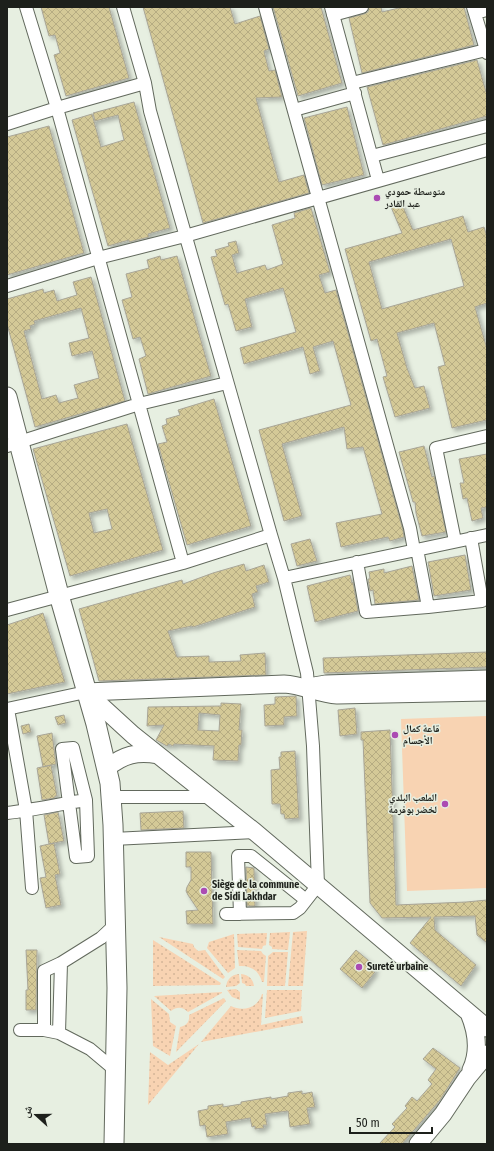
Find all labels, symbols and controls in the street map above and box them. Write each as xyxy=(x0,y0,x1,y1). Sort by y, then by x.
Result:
place label: متوسطة حمودي عبد القادر xyxy=(384,186,445,210)
marker: متوسطة حمودي عبد القادر xyxy=(372,193,382,203)
place label: قاعة كمال الأجسام xyxy=(403,723,440,747)
marker: قاعة كمال الأجسام xyxy=(390,730,400,740)
place label: الملعب البلدي لخضر بوفرمة xyxy=(389,792,437,816)
marker: الملعب البلدي لخضر بوفرمة xyxy=(440,799,450,809)
place label: Siège de la commune de Sidi Lakhdar xyxy=(212,878,299,903)
marker: Siège de la commune de Sidi Lakhdar xyxy=(199,886,209,896)
place label: Sureté urbaine xyxy=(367,960,428,973)
marker: Sureté urbaine xyxy=(354,962,364,972)
north arrow xyxy=(16,1095,56,1135)
text: ش xyxy=(19,1104,36,1120)
scale bar xyxy=(350,1109,432,1135)
text: 50 m xyxy=(356,1116,380,1130)

